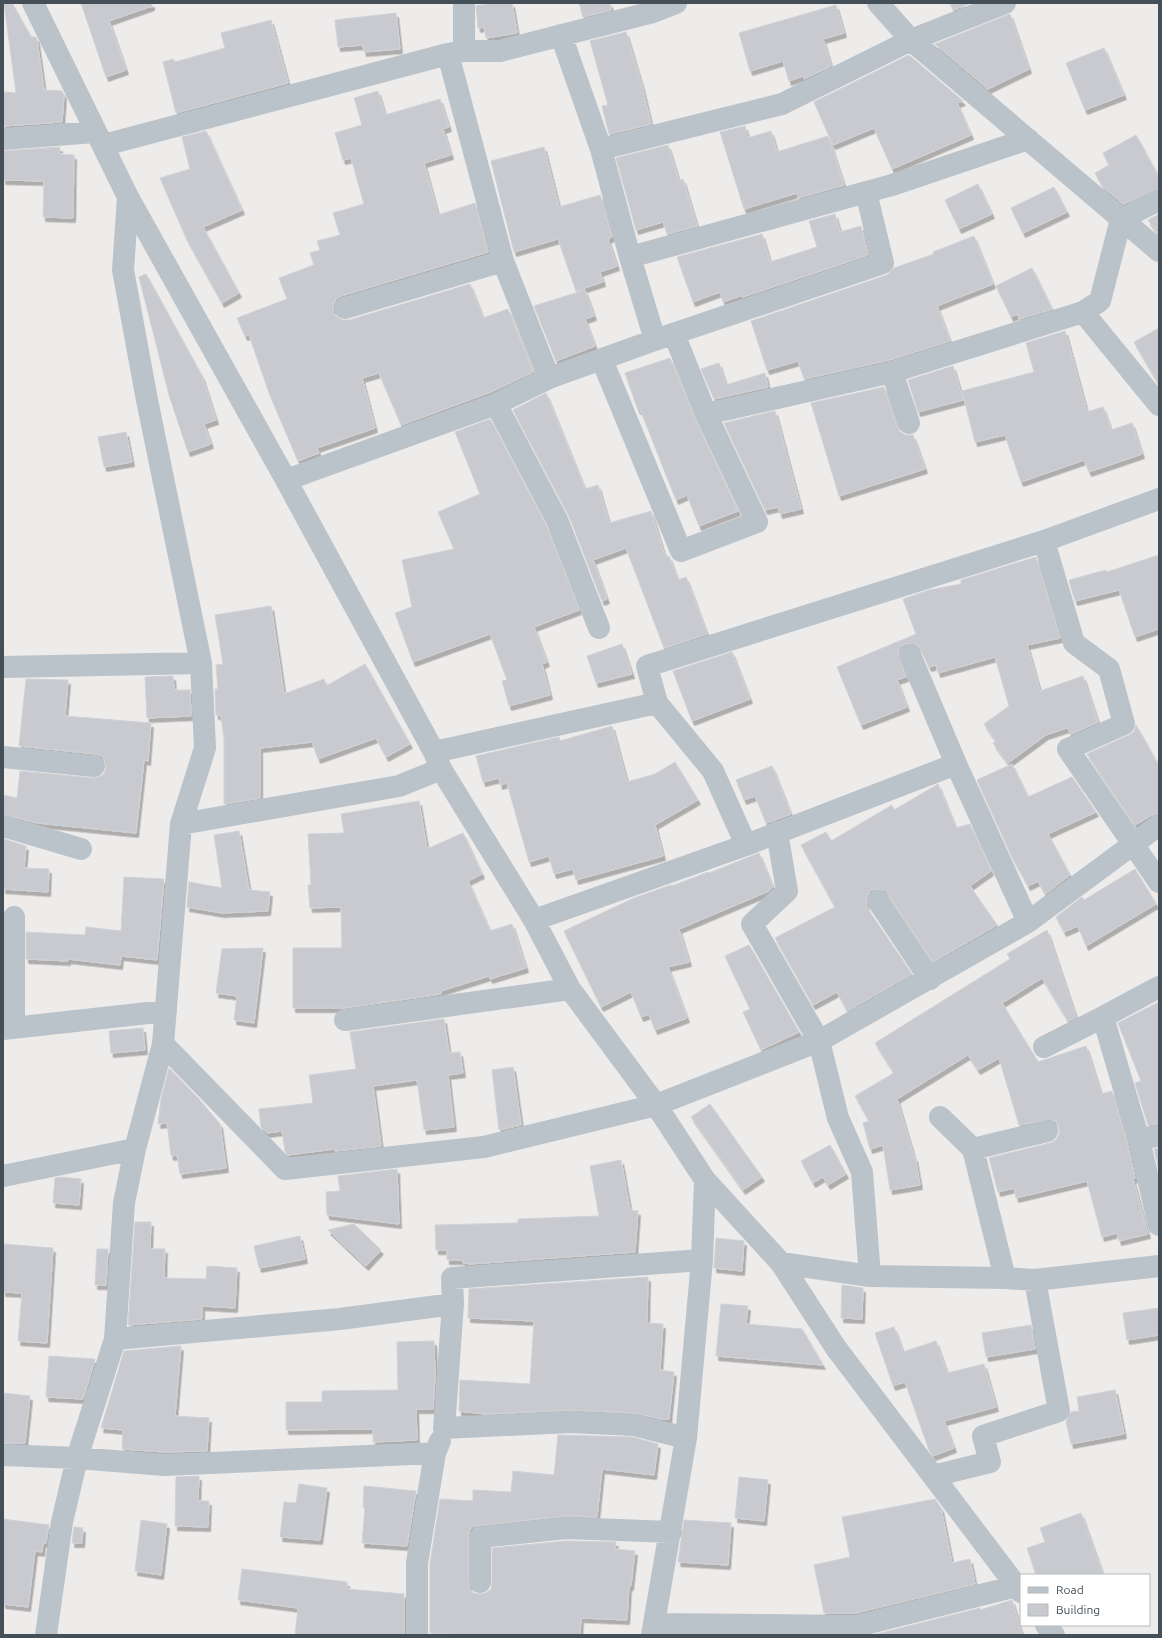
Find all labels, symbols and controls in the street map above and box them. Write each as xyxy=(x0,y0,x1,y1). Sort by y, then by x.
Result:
legend xyxy=(1020,1574,1150,1626)
text: Road xyxy=(1056,1583,1084,1596)
text: Building xyxy=(1056,1603,1100,1616)

